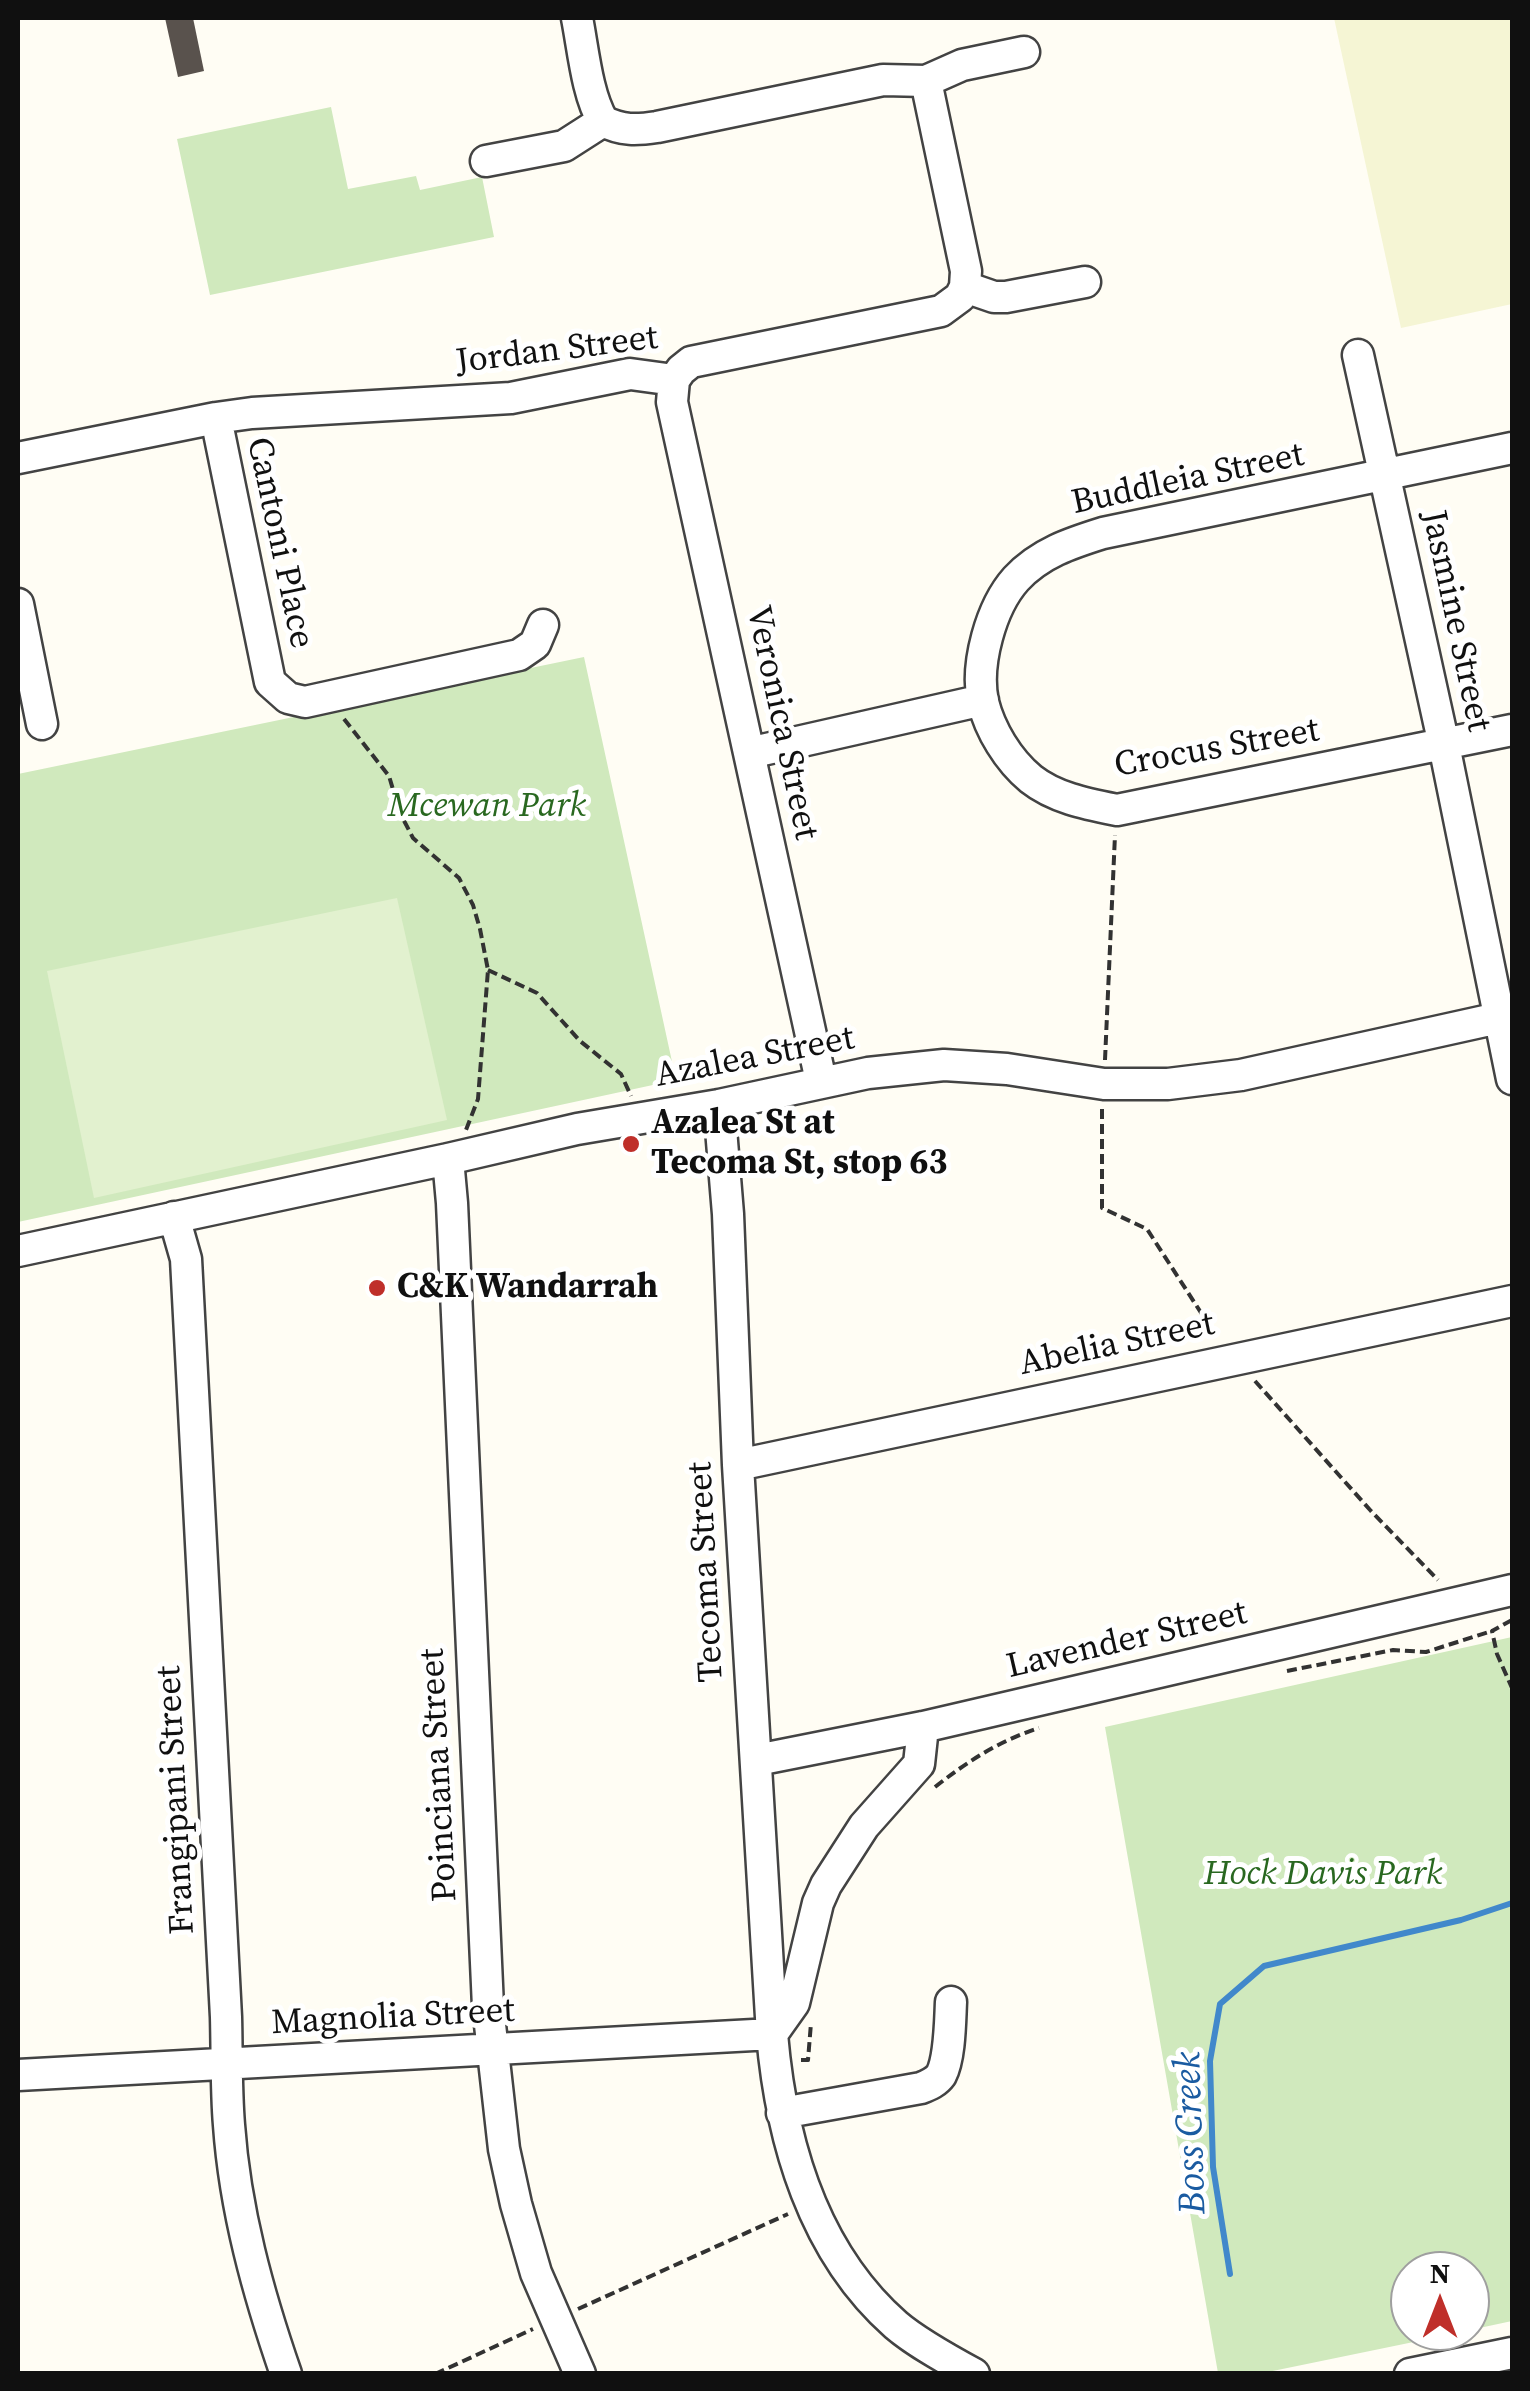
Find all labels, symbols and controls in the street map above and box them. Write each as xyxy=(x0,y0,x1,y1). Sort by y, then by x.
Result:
street label: Jordan Street xyxy=(454,318,660,384)
street label: Cantoni Place xyxy=(236,434,322,652)
street label: Buddleia Street xyxy=(1068,435,1308,525)
street label: Jasmine Street xyxy=(1411,507,1499,735)
street label: Veronica Street xyxy=(736,602,826,844)
street label: Crocus Street xyxy=(1111,710,1323,788)
park label: Mcewan Park xyxy=(388,786,586,828)
street label: Azalea Street xyxy=(652,1018,858,1098)
place label: Azalea St at Tecoma St, stop 63 xyxy=(651,1103,947,1185)
marker: Azalea St at Tecoma St, stop 63 xyxy=(620,1133,642,1155)
place label: C&K Wandarrah xyxy=(397,1267,658,1309)
marker: C&K Wandarrah xyxy=(366,1277,388,1299)
street label: Abelia Street xyxy=(1016,1304,1218,1386)
street label: Tecoma Street xyxy=(680,1461,734,1683)
street label: Lavender Street xyxy=(1003,1593,1251,1689)
street label: Poinciana Street xyxy=(412,1647,468,1903)
street label: Frangipani Street xyxy=(149,1664,205,1936)
park label: Hock Davis Park xyxy=(1204,1854,1442,1896)
street label: Magnolia Street xyxy=(270,1991,516,2045)
water label: Boss Creek xyxy=(1166,2051,1218,2215)
north arrow xyxy=(1390,2251,1490,2351)
text: N xyxy=(1430,2254,1450,2292)

